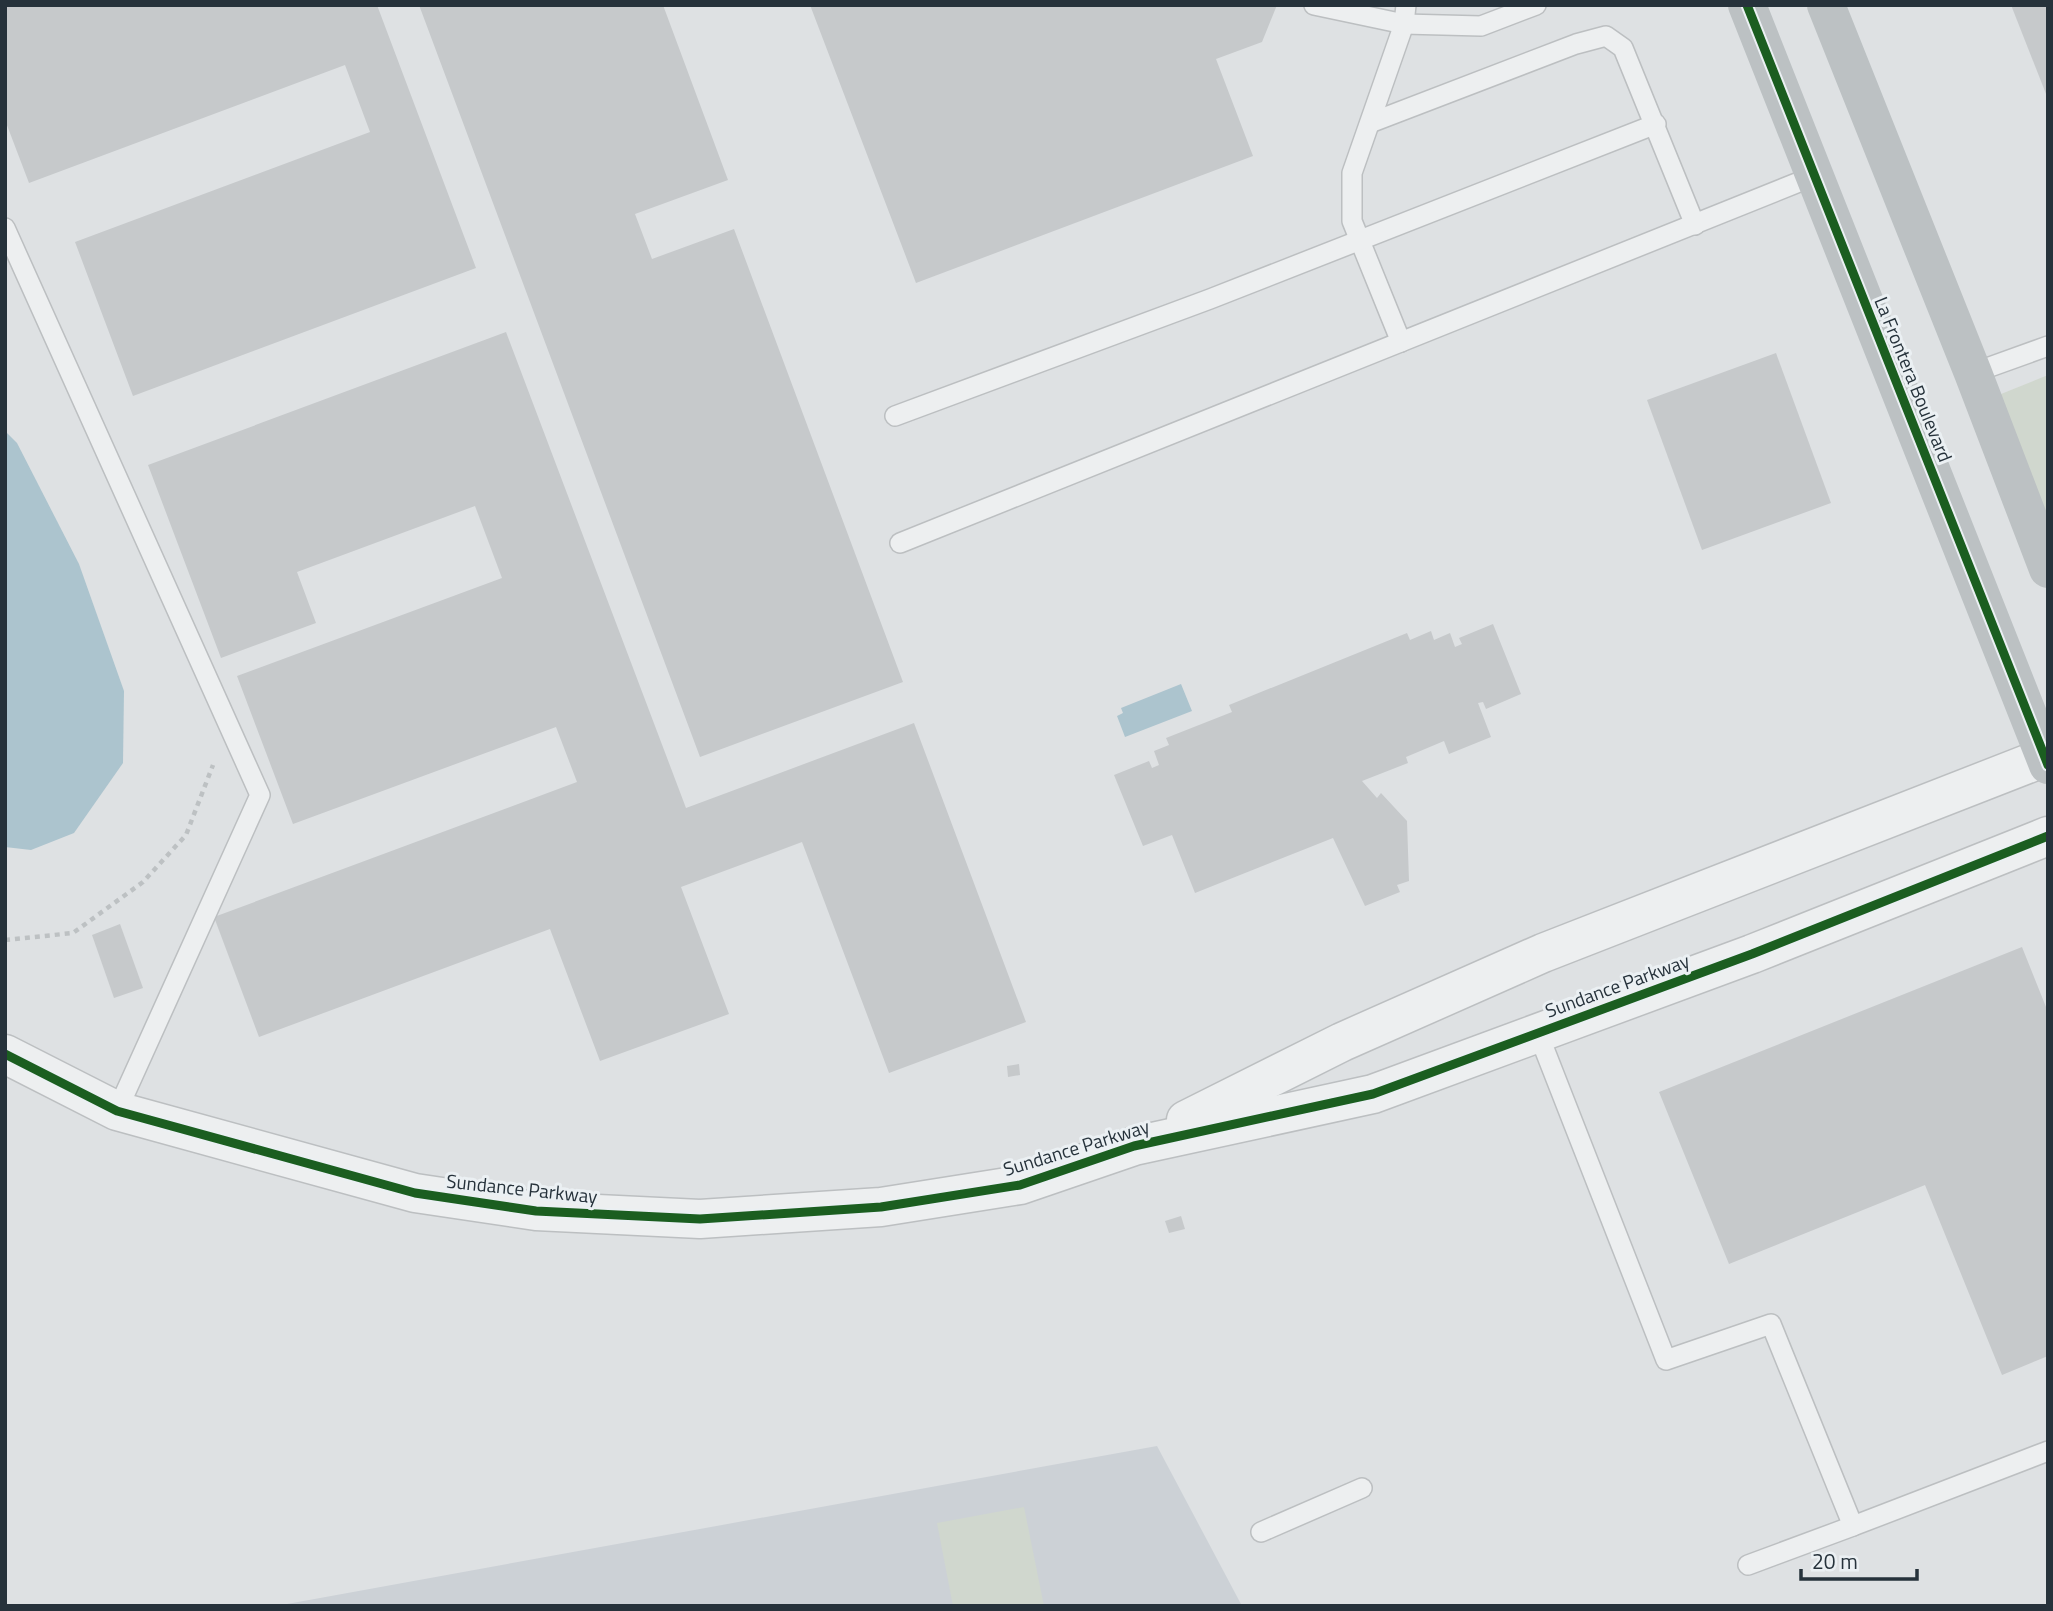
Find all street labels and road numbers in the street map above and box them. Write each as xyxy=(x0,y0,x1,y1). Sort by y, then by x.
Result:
street label: La Frontera Boulevard xyxy=(1868,292,1960,466)
street label: Sundance Parkway xyxy=(1541,945,1693,1025)
street label: Sundance Parkway xyxy=(999,1111,1153,1183)
street label: Sundance Parkway xyxy=(445,1166,599,1210)

